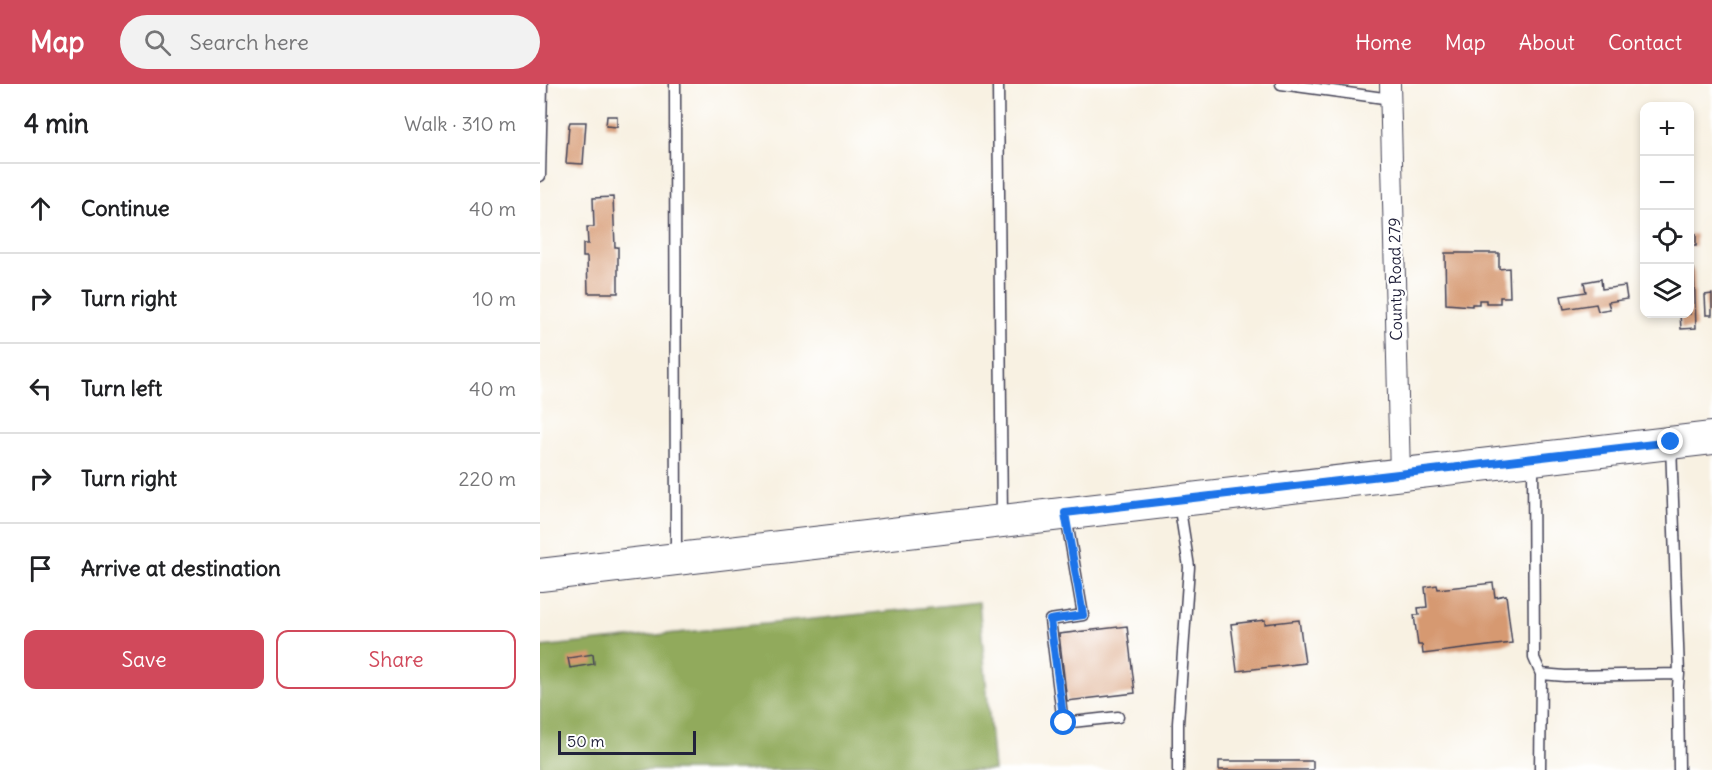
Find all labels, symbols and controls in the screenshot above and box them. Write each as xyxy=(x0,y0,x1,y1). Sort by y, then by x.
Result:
search box xyxy=(120,15,540,69)
text: Map xyxy=(30,24,84,60)
icon: search xyxy=(141,26,174,59)
text: Search here xyxy=(189,28,309,56)
text: Home xyxy=(1355,29,1412,56)
text: Map xyxy=(1445,29,1486,56)
text: About xyxy=(1519,29,1575,56)
text: Contact xyxy=(1608,29,1682,56)
map controls xyxy=(1640,102,1694,318)
button: + xyxy=(1640,102,1694,156)
text: 4 min xyxy=(24,107,89,140)
text: Walk · 310 m xyxy=(404,111,516,136)
button: − xyxy=(1640,156,1694,210)
icon: ahead xyxy=(24,192,57,225)
text: Continue xyxy=(81,194,170,222)
text: 40 m xyxy=(469,196,516,221)
button: locate xyxy=(1640,210,1694,264)
street label: County Road 279 xyxy=(1384,217,1406,341)
button: layers xyxy=(1640,264,1694,318)
icon: right xyxy=(24,282,57,315)
text: Turn right xyxy=(81,284,177,312)
text: 10 m xyxy=(473,286,516,311)
icon: left xyxy=(24,372,57,405)
text: Turn left xyxy=(81,374,162,402)
text: 40 m xyxy=(469,376,516,401)
route end xyxy=(1657,428,1683,454)
icon: right xyxy=(24,462,57,495)
text: Turn right xyxy=(81,464,177,492)
text: 220 m xyxy=(459,466,516,491)
icon: arrive xyxy=(24,552,57,585)
text: Arrive at destination xyxy=(81,554,281,582)
button: Save xyxy=(24,630,264,689)
button: Share xyxy=(276,630,516,689)
route start xyxy=(1050,709,1076,735)
scale bar xyxy=(558,728,696,756)
text: 50 m xyxy=(567,731,605,751)

